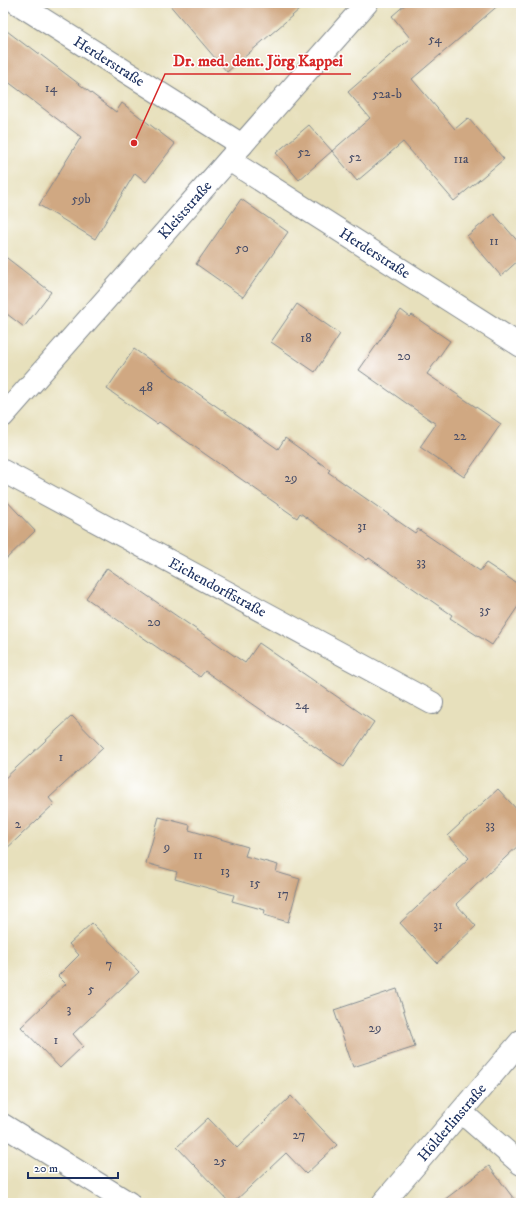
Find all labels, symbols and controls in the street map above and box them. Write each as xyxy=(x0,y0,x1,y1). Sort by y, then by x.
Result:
house number: 54 xyxy=(428,31,442,47)
street label: Herderstraße xyxy=(70,32,148,91)
callout: Dr. med. dent. Jörg Kappei xyxy=(165,46,351,74)
text: Dr. med. dent. Jörg Kappei xyxy=(173,51,343,71)
house number: 14 xyxy=(45,80,58,96)
house number: 52a-b xyxy=(372,86,402,102)
house number: 52 xyxy=(298,144,311,160)
house number: 52 xyxy=(349,149,362,165)
house number: 11a xyxy=(453,151,469,167)
street label: Kleiststraße xyxy=(154,176,216,243)
house number: 59b xyxy=(71,191,91,207)
street label: Herderstraße xyxy=(336,223,414,283)
house number: 11 xyxy=(489,233,499,249)
house number: 50 xyxy=(235,240,249,256)
house number: 18 xyxy=(300,330,312,346)
house number: 20 xyxy=(397,348,411,364)
house number: 48 xyxy=(139,379,153,395)
house number: 22 xyxy=(454,428,467,444)
house number: 29 xyxy=(285,470,297,486)
house number: 31 xyxy=(357,518,367,534)
street label: Eichendorffstraße xyxy=(165,553,270,621)
house number: 33 xyxy=(416,554,426,570)
house number: 35 xyxy=(479,602,491,618)
house number: 20 xyxy=(147,614,161,630)
house number: 24 xyxy=(295,697,309,713)
house number: 1 xyxy=(59,749,64,765)
house number: 2 xyxy=(15,816,22,832)
house number: 33 xyxy=(485,817,495,833)
house number: 9 xyxy=(163,839,170,855)
house number: 11 xyxy=(193,847,203,863)
house number: 13 xyxy=(220,863,230,879)
house number: 15 xyxy=(249,875,261,891)
house number: 17 xyxy=(277,886,289,902)
house number: 31 xyxy=(433,917,443,933)
house number: 7 xyxy=(106,956,113,972)
house number: 5 xyxy=(88,981,95,997)
house number: 3 xyxy=(67,1001,72,1017)
house number: 29 xyxy=(369,1020,381,1036)
house number: 1 xyxy=(54,1032,59,1048)
street label: Hölderlinstraße xyxy=(413,1079,490,1165)
house number: 27 xyxy=(293,1127,306,1143)
house number: 25 xyxy=(214,1153,227,1169)
scale bar xyxy=(28,1154,118,1180)
text: 20 m xyxy=(34,1161,58,1176)

